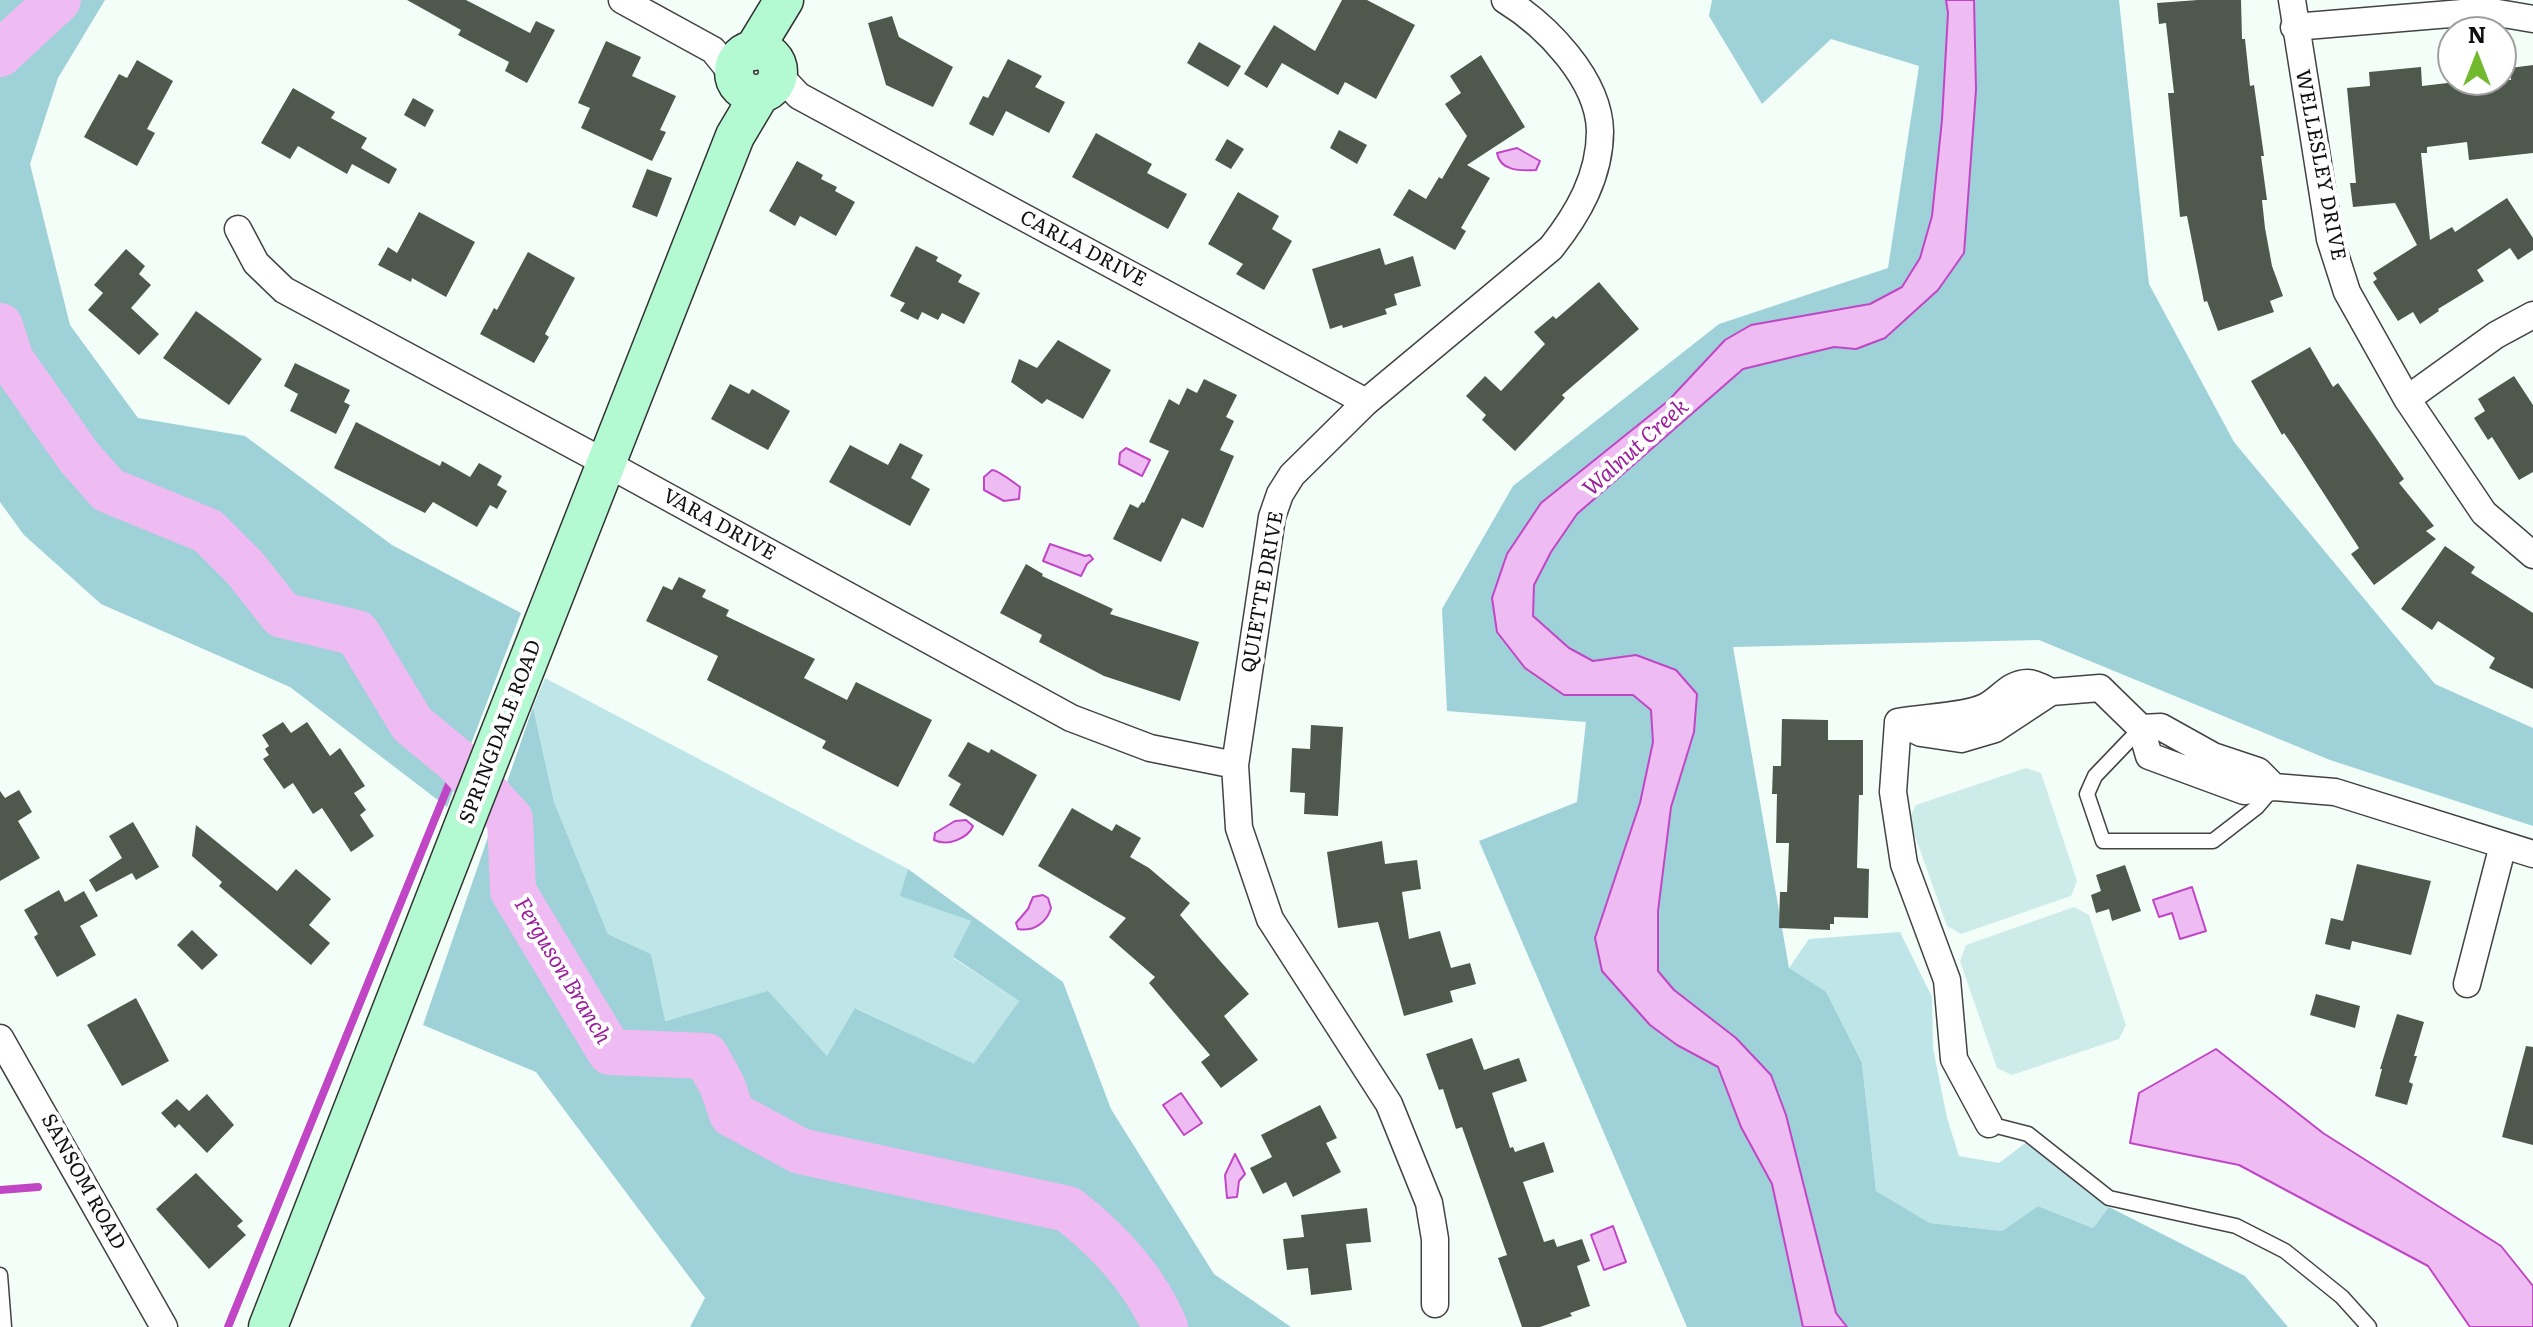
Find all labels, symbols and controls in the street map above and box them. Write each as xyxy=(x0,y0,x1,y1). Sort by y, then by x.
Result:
north arrow xyxy=(2437,16,2517,96)
text: N xyxy=(2468,17,2486,50)
street label: WELLESLEY DRIVE xyxy=(2290,68,2350,262)
street label: CARLA DRIVE xyxy=(1016,206,1150,292)
water label: Walnut Creek xyxy=(1578,394,1694,502)
street label: VARA DRIVE xyxy=(658,484,780,566)
street label: QUIETTE DRIVE xyxy=(1237,509,1289,675)
street label: SPRINGDALE ROAD xyxy=(455,637,547,827)
water label: Ferguson Branch xyxy=(508,893,616,1049)
street label: SANSOM ROAD xyxy=(36,1110,130,1254)

